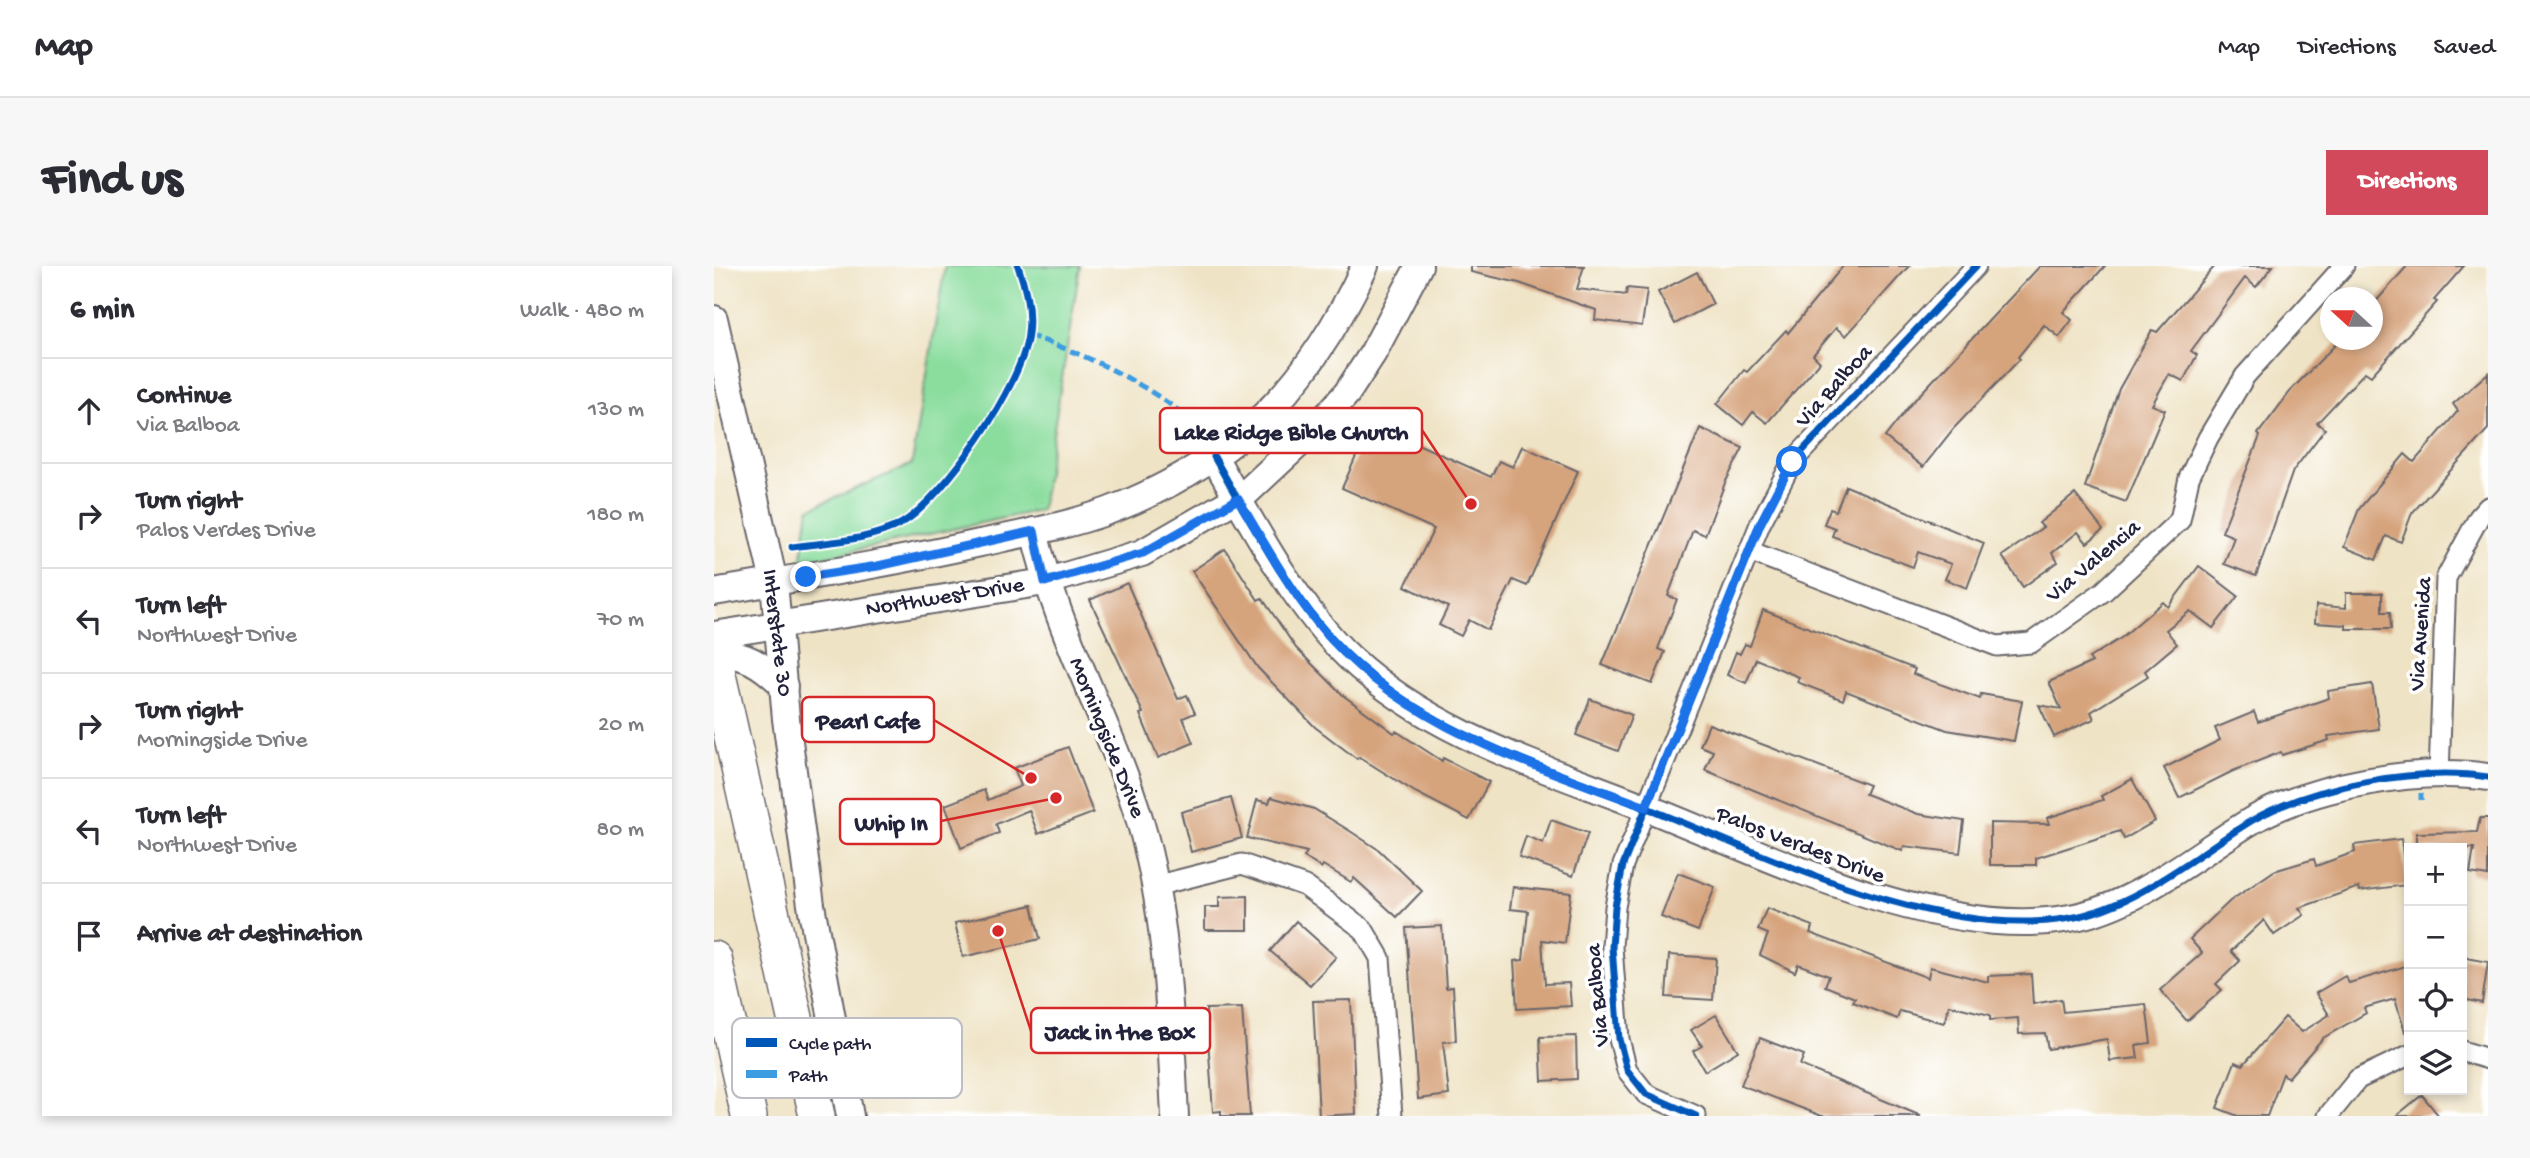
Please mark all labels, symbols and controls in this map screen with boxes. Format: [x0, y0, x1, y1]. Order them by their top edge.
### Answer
text: Map [35, 29, 92, 67]
text: Map [2218, 34, 2260, 63]
text: Directions [2298, 34, 2396, 63]
text: Saved [2434, 34, 2495, 63]
button: Directions [2326, 150, 2488, 215]
text: Find us [42, 153, 182, 211]
north arrow [2320, 287, 2383, 350]
text: 6 min [70, 294, 134, 329]
text: Walk · 480 m [520, 298, 644, 325]
street label: Via Balboa [1790, 339, 1880, 435]
text: Continue [137, 382, 231, 413]
icon: ahead [70, 392, 108, 430]
text: 130 m [588, 397, 644, 424]
callout: Lake Ridge Bible Church [1160, 408, 1422, 453]
text: Via Balboa [137, 413, 239, 440]
text: Lake Ridge Bible Church [1174, 420, 1408, 449]
route start [1776, 446, 1807, 477]
text: Turn right [137, 487, 241, 518]
icon: right [70, 497, 108, 535]
text: 180 m [587, 502, 644, 529]
street label: Via Valencia [2041, 514, 2148, 610]
text: Palos Verdes Drive [137, 518, 316, 545]
route end [790, 561, 821, 592]
street label: Interstate 30 [755, 568, 797, 698]
street label: Northwest Drive [864, 572, 1027, 624]
street label: Via Avenida [2404, 575, 2440, 693]
text: Turn left [137, 592, 225, 623]
icon: left [70, 602, 108, 640]
text: 70 m [597, 607, 644, 634]
text: Northwest Drive [137, 623, 297, 650]
street label: Morningside Drive [1062, 654, 1151, 823]
text: Turn right [137, 697, 241, 728]
callout: Pearl Cafe [802, 697, 934, 742]
icon: right [70, 707, 108, 745]
text: Pearl Cafe [814, 709, 922, 738]
text: 20 m [598, 712, 644, 739]
text: Morningside Drive [137, 728, 307, 755]
callout: Whip In [840, 799, 941, 844]
street label: Palos Verdes Drive [1711, 801, 1889, 891]
text: Turn left [137, 802, 225, 833]
text: Whip In [853, 811, 928, 840]
icon: left [70, 812, 108, 850]
text: 80 m [597, 817, 644, 844]
text: Northwest Drive [137, 833, 297, 860]
map controls [2404, 843, 2467, 1095]
button: + [2404, 843, 2467, 906]
button: − [2404, 906, 2467, 969]
icon: arrive [70, 917, 108, 955]
text: Arrive at destination [137, 920, 362, 951]
street label: Via Balboa [1581, 942, 1617, 1048]
button: locate [2404, 969, 2467, 1032]
callout: Jack in the Box [1031, 1008, 1210, 1053]
legend [732, 1018, 962, 1098]
text: Jack in the Box [1044, 1020, 1196, 1049]
button: layers [2404, 1032, 2467, 1095]
text: Cycle path [789, 1034, 871, 1057]
text: Path [788, 1066, 828, 1089]

